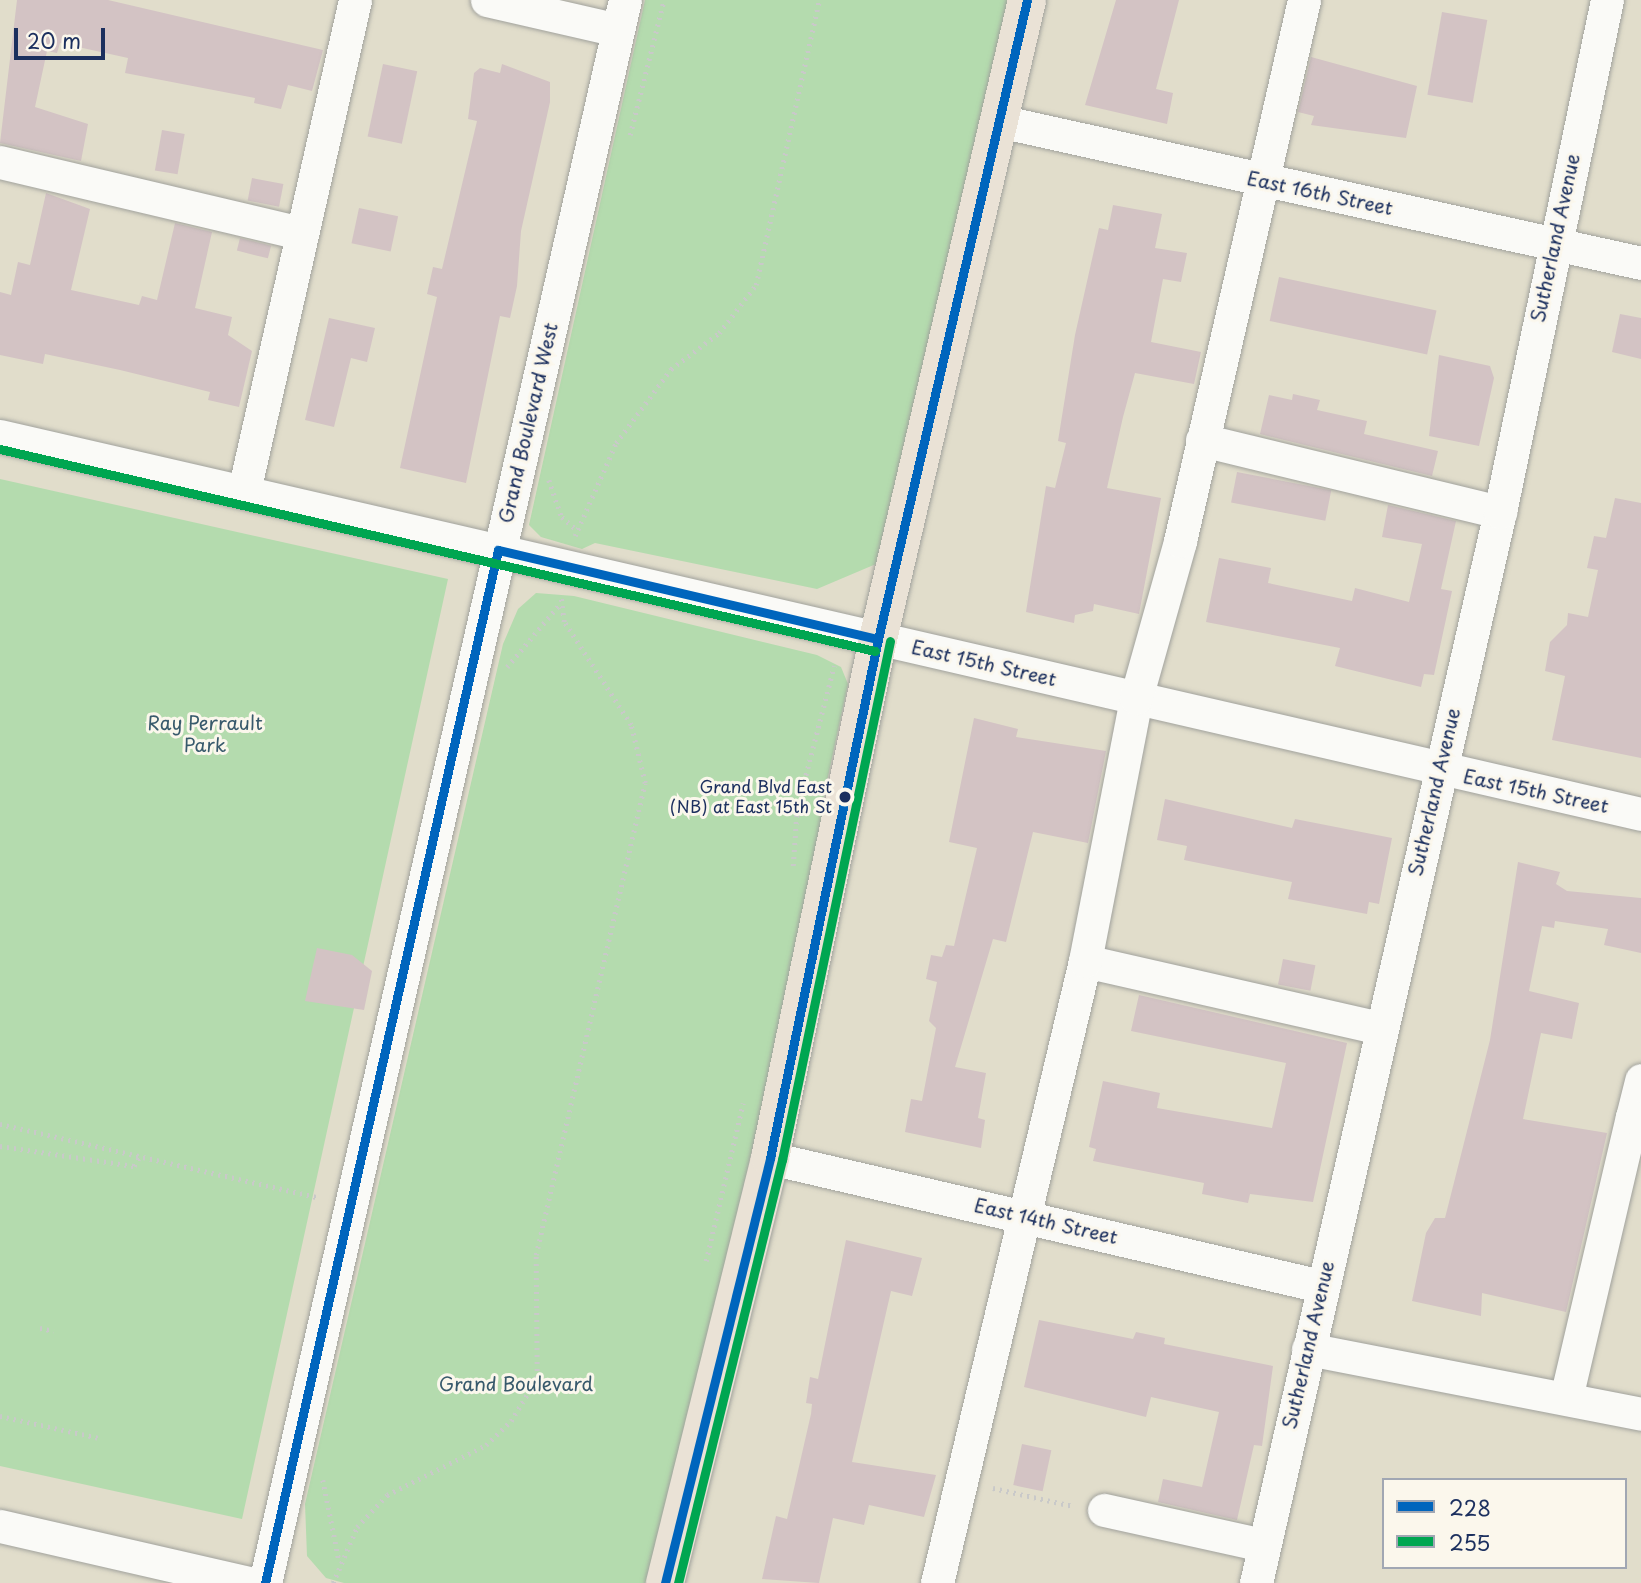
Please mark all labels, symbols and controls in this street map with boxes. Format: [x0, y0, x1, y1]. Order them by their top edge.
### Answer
scale bar [18, 14, 108, 58]
text: 20 m [27, 24, 81, 56]
street label: Sutherland Avenue [1526, 151, 1584, 325]
street label: East 16th Street [1245, 166, 1395, 220]
street label: Grand Boulevard West [494, 320, 562, 526]
street label: East 15th Street [909, 635, 1059, 691]
street label: Sutherland Avenue [1404, 705, 1464, 879]
park label: Ray Perrault Park [147, 712, 263, 756]
street label: East 15th Street [1461, 764, 1611, 818]
place label: Grand Blvd East (NB) at East 15th St [667, 777, 832, 817]
marker: Grand Blvd East (NB) at East 15th St [838, 790, 852, 804]
street label: East 14th Street [971, 1193, 1121, 1249]
street label: Sutherland Avenue [1278, 1258, 1338, 1432]
park label: Grand Boulevard [438, 1373, 594, 1395]
legend [1382, 1478, 1627, 1569]
text: 228 [1449, 1491, 1491, 1523]
text: 255 [1449, 1526, 1490, 1558]

